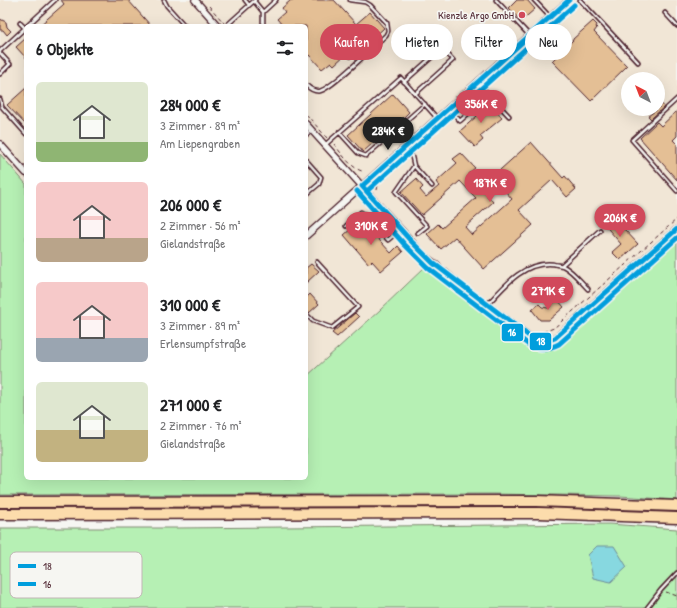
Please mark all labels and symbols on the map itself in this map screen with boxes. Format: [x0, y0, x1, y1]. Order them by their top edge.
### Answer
place label: Kienzle Argo GmbH [438, 8, 514, 22]
marker: Kienzle Argo GmbH [517, 10, 527, 20]
north arrow [621, 72, 665, 116]
pin: 356K € [448, 90, 514, 124]
pin: 284K € [355, 117, 421, 151]
pin: 187K € [457, 169, 523, 203]
pin: 206K € [587, 204, 653, 238]
pin: 310K € [338, 212, 404, 246]
pin: 271K € [515, 277, 581, 311]
line badge: 16 [501, 323, 524, 342]
text: 16 [508, 325, 517, 339]
line badge: 18 [529, 332, 552, 351]
text: 18 [537, 334, 546, 348]
legend [10, 552, 142, 598]
text: 18 [43, 559, 52, 573]
text: 16 [43, 577, 52, 591]

